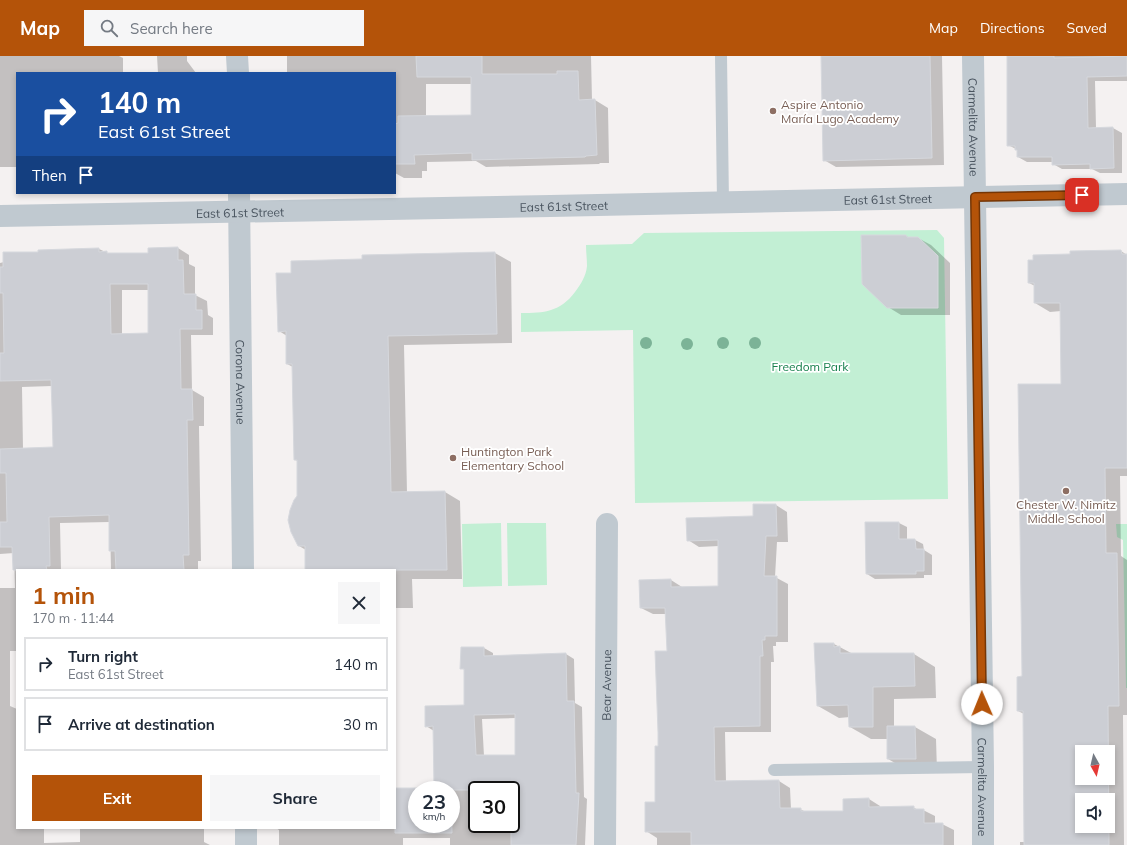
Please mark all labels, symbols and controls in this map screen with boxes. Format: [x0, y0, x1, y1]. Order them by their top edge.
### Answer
search box [84, 10, 364, 46]
text: Map [20, 16, 60, 40]
icon: search [98, 17, 120, 39]
text: Search here [130, 19, 213, 38]
text: Map [929, 19, 958, 37]
text: Directions [980, 19, 1045, 37]
text: Saved [1067, 19, 1107, 37]
street label: Carmelita Avenue [966, 78, 982, 176]
text: 140 m [98, 85, 181, 120]
icon: right [32, 88, 84, 140]
place label: Aspire Antonio María Lugo Academy [781, 97, 900, 126]
marker: Aspire Antonio María Lugo Academy [768, 106, 778, 116]
text: East 61st Street [98, 120, 230, 143]
icon: arrive [75, 164, 97, 186]
text: Then [32, 166, 67, 185]
pin [1065, 178, 1099, 212]
icon: arrive [1071, 184, 1093, 206]
street label: East 61st Street [843, 190, 932, 207]
street label: East 61st Street [520, 197, 608, 214]
street label: East 61st Street [196, 204, 284, 220]
street label: Corona Avenue [233, 339, 249, 425]
park label: Freedom Park [772, 359, 849, 374]
place label: Huntington Park Elementary School [461, 444, 564, 473]
marker: Huntington Park Elementary School [448, 453, 458, 463]
marker: Chester W. Nimitz Middle School [1061, 486, 1071, 496]
place label: Chester W. Nimitz Middle School [1016, 497, 1116, 526]
text: 1 min [32, 580, 95, 610]
button: close [338, 582, 380, 624]
text: 170 m · 11:44 [32, 610, 114, 626]
text: Turn right [68, 647, 138, 666]
street label: Bear Avenue [598, 649, 614, 721]
icon: right [34, 653, 56, 675]
text: 140 m [334, 655, 378, 674]
text: East 61st Street [68, 666, 164, 682]
position arrow [961, 683, 1003, 725]
icon: arrive [34, 713, 56, 735]
text: Arrive at destination [68, 715, 215, 734]
text: 30 m [343, 715, 378, 734]
street label: Carmelita Avenue [975, 737, 991, 836]
north arrow [1075, 745, 1115, 785]
map controls [1075, 745, 1115, 833]
button: Exit [32, 775, 202, 821]
button: Share [210, 775, 380, 821]
speed limit sign: 30 [468, 781, 520, 833]
text: 23 [422, 789, 446, 814]
button: sound [1075, 793, 1115, 833]
text: km/h [423, 810, 445, 823]

